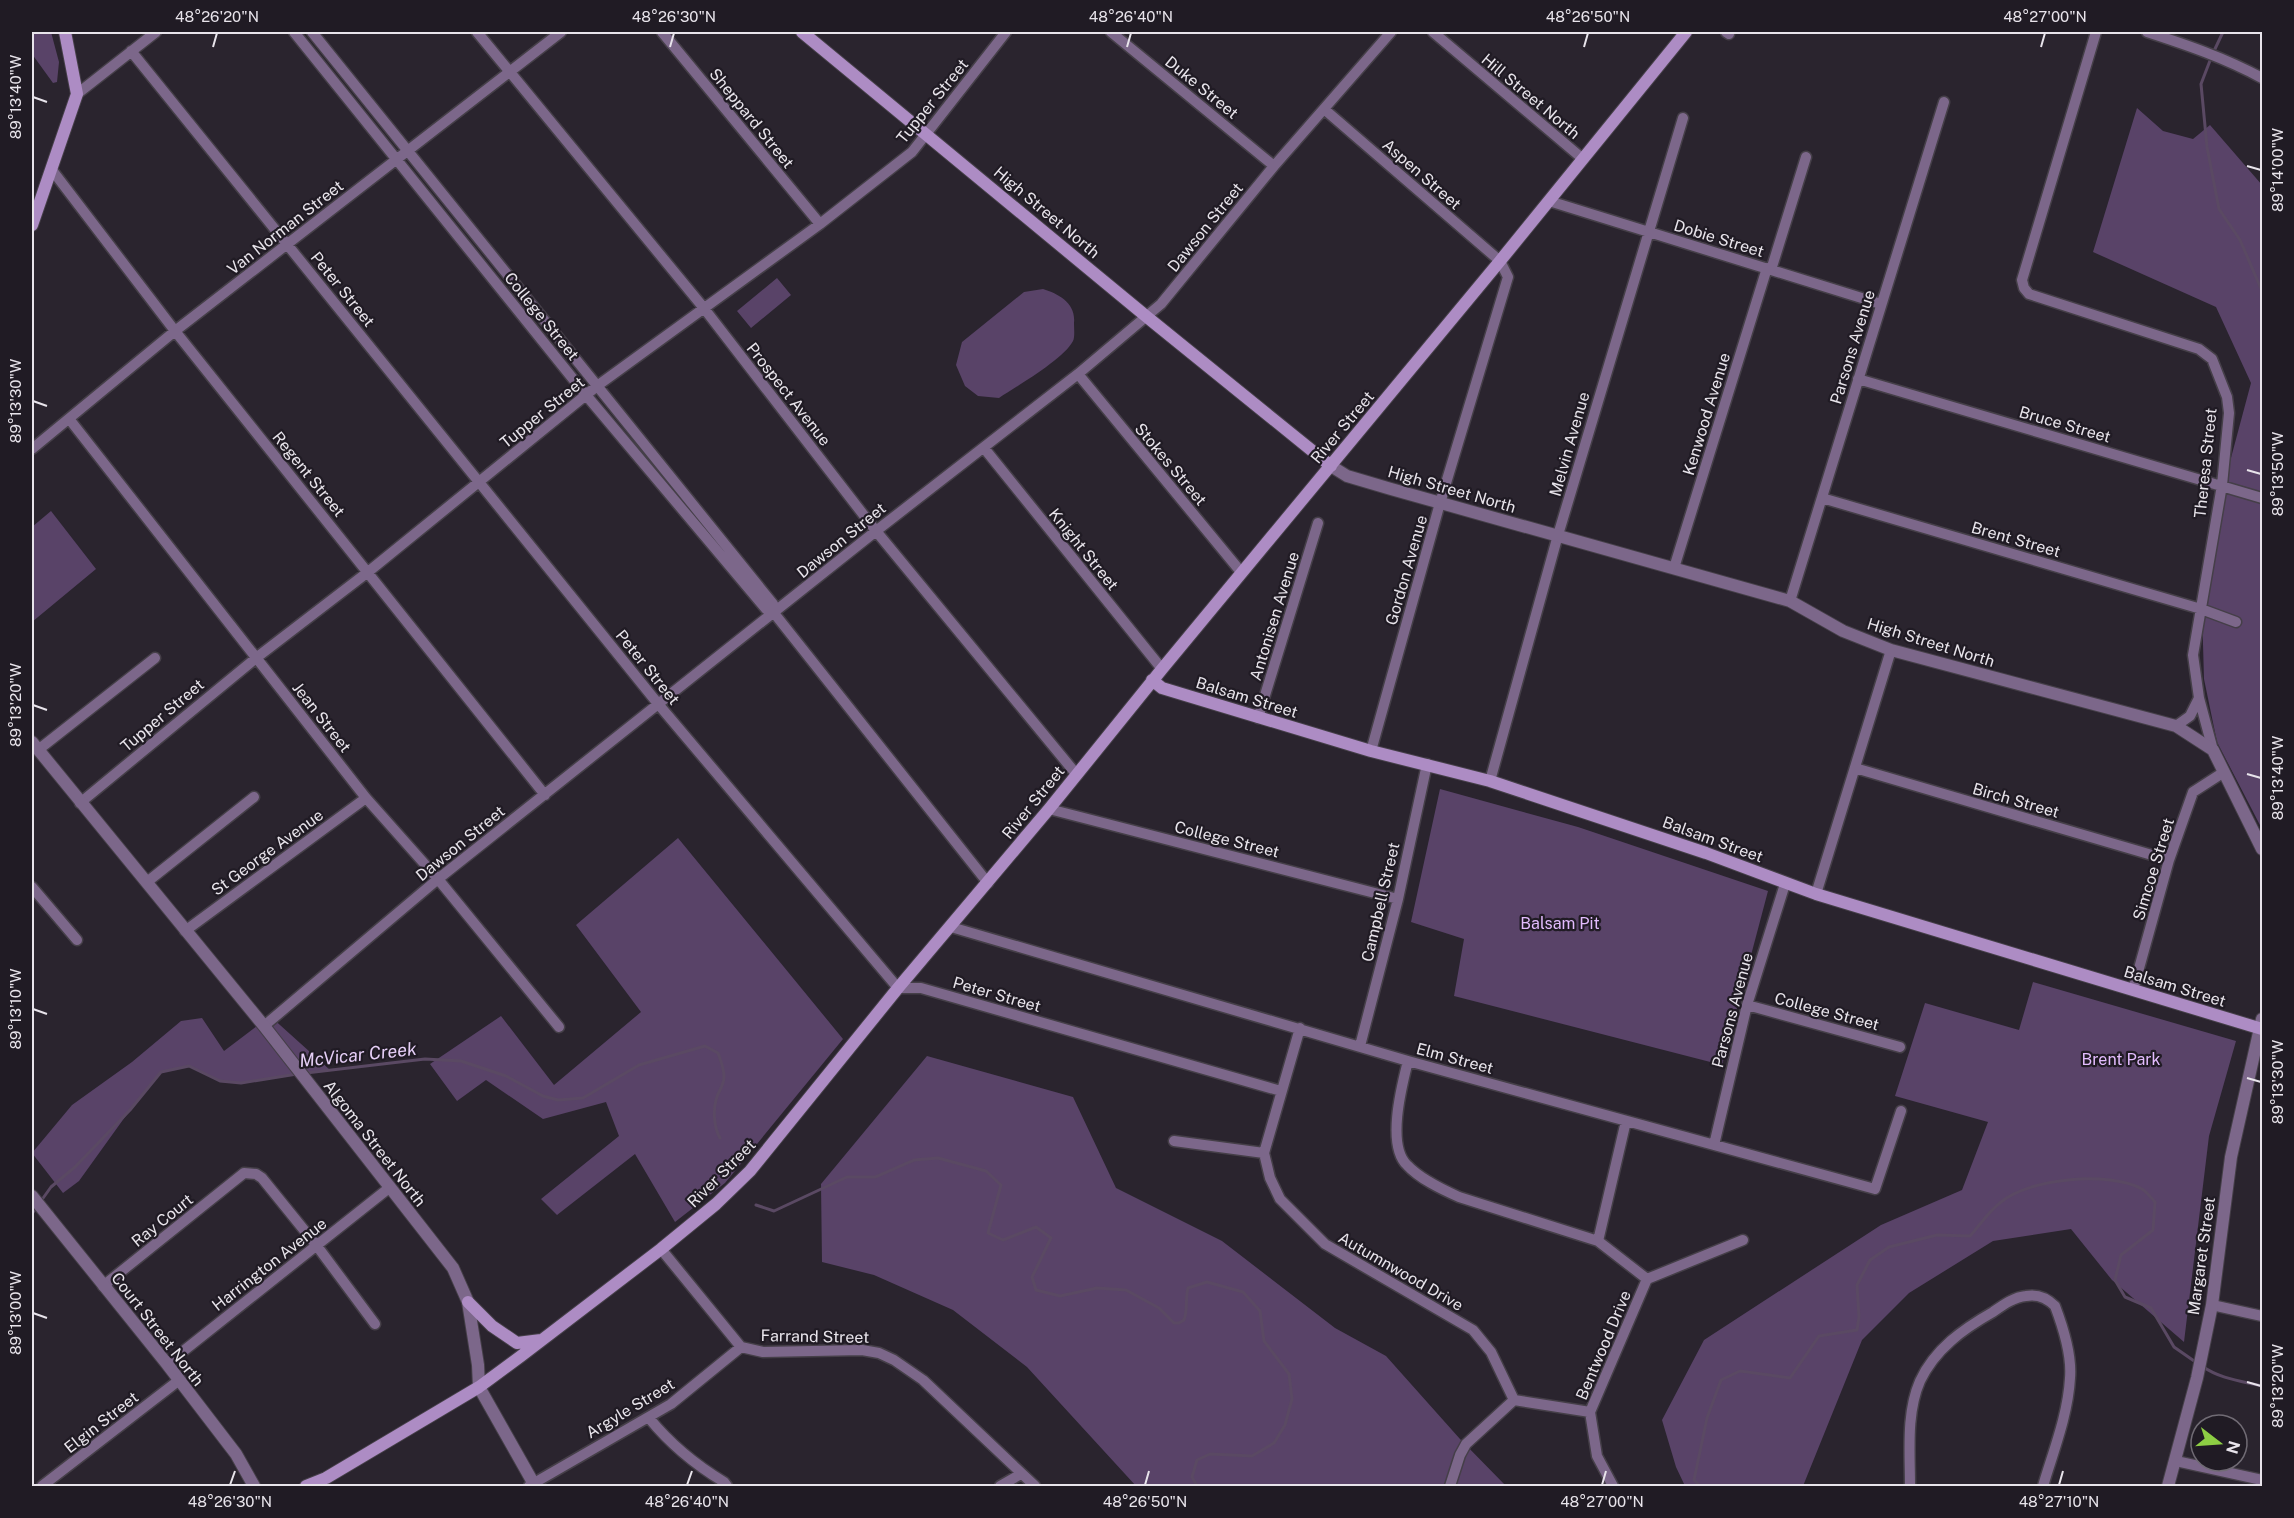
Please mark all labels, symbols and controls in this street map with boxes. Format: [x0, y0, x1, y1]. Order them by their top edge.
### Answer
text: 48°26'20"N [175, 8, 259, 25]
text: 48°26'30"N [632, 8, 716, 25]
text: 48°26'40"N [1089, 8, 1173, 25]
text: 48°26'50"N [1546, 8, 1630, 25]
text: 48°27'00"N [2003, 8, 2087, 25]
street label: Hill Street North [1478, 50, 1584, 143]
street label: Duke Street [1161, 52, 1242, 123]
text: 89°13'40"W [7, 55, 24, 139]
street label: Tupper Street [893, 55, 972, 147]
street label: Sheppard Street [705, 64, 798, 172]
text: 89°14'00"W [2269, 128, 2286, 212]
street label: Aspen Street [1379, 135, 1465, 214]
street label: High Street North [990, 163, 1103, 262]
street label: Van Norman Street [224, 176, 347, 279]
street label: Dawson Street [1164, 179, 1247, 276]
street label: Dobie Street [1671, 216, 1766, 261]
street label: Peter Street [307, 248, 379, 331]
street label: College Street [500, 269, 583, 364]
street label: Parsons Avenue [1826, 288, 1879, 406]
street label: Prospect Avenue [743, 339, 835, 450]
street label: Kenwood Avenue [1679, 351, 1734, 478]
text: 89°13'30"W [7, 359, 24, 443]
street label: Tupper Street [496, 373, 588, 452]
street label: River Street [1307, 387, 1378, 467]
street label: Melvin Avenue [1545, 390, 1593, 499]
street label: Bruce Street [2017, 402, 2113, 447]
street label: Theresa Street [2190, 407, 2221, 519]
street label: Stokes Street [1131, 419, 1211, 509]
street label: Regent Street [268, 428, 349, 521]
text: 89°13'50"W [2269, 432, 2286, 516]
street label: High Street North [1386, 462, 1518, 517]
street label: Dawson Street [793, 499, 890, 582]
street label: Knight Street [1045, 505, 1122, 594]
street label: Gordon Avenue [1382, 513, 1431, 627]
street label: Brent Street [1969, 518, 2063, 561]
street label: Antonisen Avenue [1246, 549, 1303, 683]
street label: High Street North [1865, 614, 1997, 671]
street label: Peter Street [612, 626, 684, 709]
text: 89°13'20"W [7, 663, 24, 747]
street label: Balsam Street [1194, 673, 1300, 722]
street label: Tupper Street [117, 675, 208, 756]
street label: Jean Street [288, 678, 355, 756]
text: 89°13'40"W [2269, 736, 2286, 820]
street label: River Street [998, 762, 1069, 843]
street label: Birch Street [1970, 779, 2061, 822]
street label: Dawson Street [412, 802, 509, 885]
street label: St George Avenue [208, 805, 327, 899]
street label: Balsam Street [1660, 812, 1766, 866]
street label: Simcoe Street [2129, 816, 2178, 923]
street label: College Street [1172, 817, 1281, 862]
street label: Campbell Street [1358, 841, 1403, 964]
park label: Balsam Pit [1520, 914, 1600, 933]
street label: Parsons Avenue [1708, 951, 1757, 1070]
street label: Balsam Street [2122, 962, 2228, 1011]
text: 89°13'10"W [7, 968, 24, 1050]
street label: Peter Street [951, 973, 1043, 1016]
street label: College Street [1773, 988, 1881, 1035]
water label: McVicar Creek [298, 1038, 418, 1071]
street label: Elm Street [1414, 1039, 1495, 1078]
text: 89°13'30"W [2269, 1040, 2286, 1124]
park label: Brent Park [2081, 1050, 2161, 1069]
street label: Algoma Street North [319, 1076, 430, 1210]
street label: River Street [683, 1135, 759, 1211]
street label: Ray Court [128, 1190, 197, 1251]
street label: Margaret Street [2184, 1196, 2219, 1316]
street label: Harrington Avenue [208, 1214, 330, 1315]
street label: Autumnwood Drive [1335, 1228, 1467, 1315]
street label: Court Street North [107, 1269, 208, 1390]
text: 89°13'00"W [7, 1271, 24, 1355]
street label: Bentwood Drive [1572, 1288, 1635, 1403]
street label: Farrand Street [760, 1326, 869, 1347]
text: 89°13'20"W [2269, 1344, 2286, 1428]
street label: Argyle Street [583, 1375, 678, 1442]
street label: Elgin Street [61, 1388, 142, 1457]
north arrow [2189, 1413, 2249, 1473]
text: N [2222, 1438, 2244, 1456]
text: 48°26'30"N [188, 1493, 272, 1510]
text: 48°26'40"N [645, 1493, 729, 1510]
text: 48°26'50"N [1103, 1493, 1187, 1510]
text: 48°27'00"N [1560, 1493, 1644, 1510]
text: 48°27'10"N [2019, 1493, 2099, 1510]

